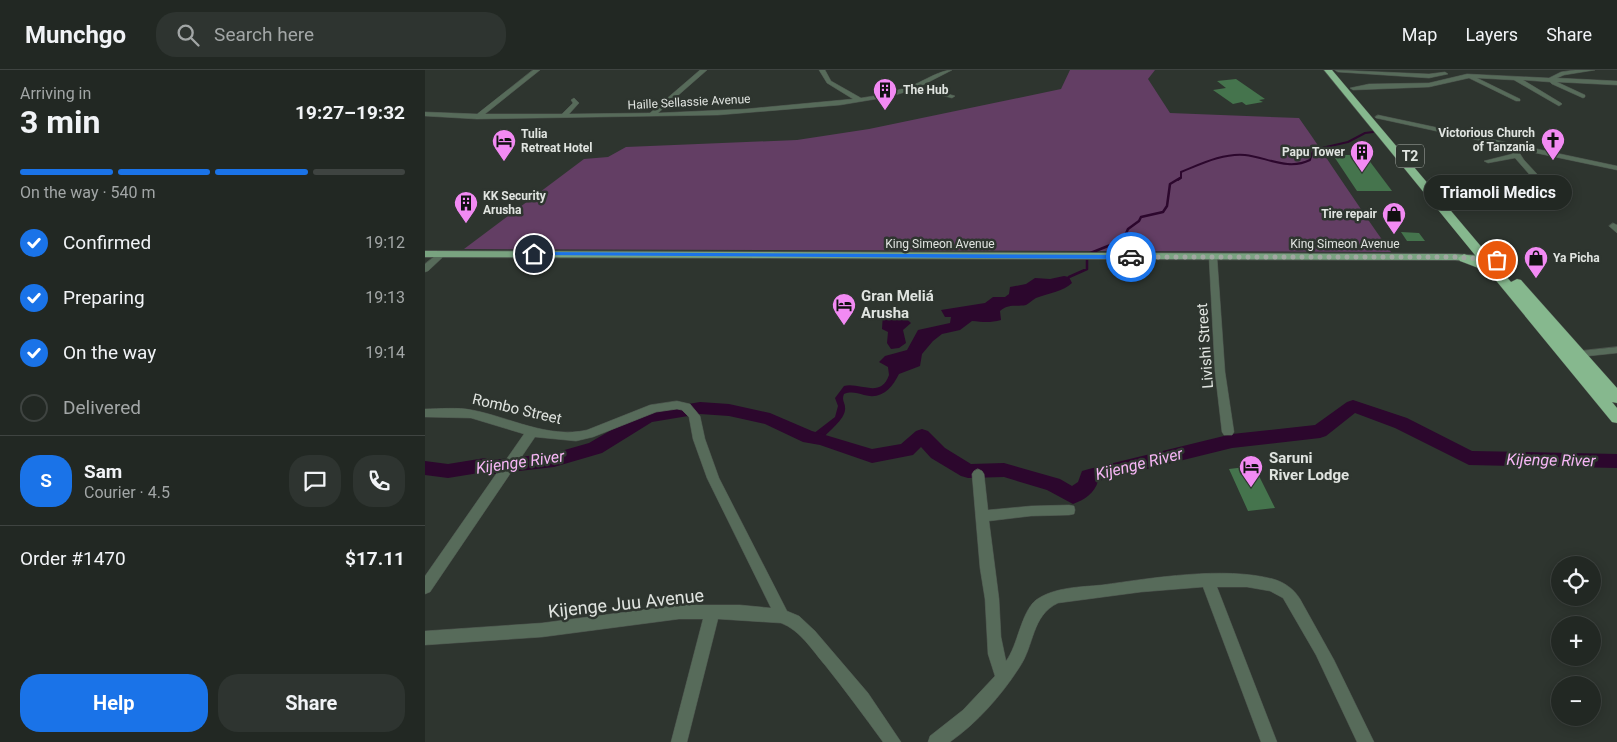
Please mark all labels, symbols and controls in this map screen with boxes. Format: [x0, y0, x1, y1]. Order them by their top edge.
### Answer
search box [156, 12, 506, 57]
text: Munchgo [25, 21, 126, 49]
icon: search [174, 21, 202, 49]
text: Search here [214, 23, 314, 46]
text: Map [1402, 24, 1437, 45]
text: Layers [1465, 24, 1518, 45]
text: Share [1546, 24, 1592, 45]
building icon: The Hub [872, 77, 898, 111]
place label: The Hub [903, 83, 949, 97]
text: Arriving in [20, 84, 91, 103]
street label: Haille Sellassie Avenue [627, 92, 751, 112]
text: 19:27–19:32 [295, 101, 405, 124]
text: 3 min [20, 103, 100, 141]
place label: Victorious Church of Tanzania [1438, 126, 1536, 154]
place label: Tulia Retreat Hotel [521, 127, 592, 155]
church icon: Victorious Church of Tanzania [1540, 127, 1566, 161]
hotel icon: Tulia Retreat Hotel [491, 128, 517, 162]
building icon: Papu Tower [1349, 139, 1375, 173]
road number: T2 [1396, 144, 1424, 168]
place label: Papu Tower [1282, 145, 1346, 159]
callout: Triamoli Medics [1423, 175, 1571, 210]
text: On the way · 540 m [20, 183, 156, 202]
text: Triamoli Medics [1440, 183, 1556, 202]
place label: KK Security Arusha [483, 189, 547, 217]
building icon: KK Security Arusha [453, 190, 479, 224]
shop icon: Tire repair [1381, 201, 1407, 235]
place label: Tire repair [1321, 207, 1378, 221]
icon: check [20, 229, 48, 257]
text: Confirmed [63, 231, 151, 254]
courier [1106, 232, 1156, 282]
text: 19:12 [365, 233, 405, 252]
pin [513, 233, 555, 275]
street label: King Simeon Avenue [885, 237, 995, 251]
street label: King Simeon Avenue [1290, 237, 1400, 251]
pin [1476, 239, 1518, 281]
icon: home [520, 240, 548, 268]
icon: car [1117, 243, 1145, 271]
shop icon: Ya Picha [1523, 245, 1549, 279]
icon: bag [1483, 246, 1511, 274]
place label: Ya Picha [1553, 251, 1600, 265]
icon: check [20, 284, 48, 312]
text: Preparing [63, 286, 145, 309]
place label: Gran Meliá Arusha [861, 287, 934, 322]
text: 19:13 [365, 288, 405, 307]
hotel icon: Gran Meliá Arusha [831, 292, 857, 326]
street label: Livishi Street [1193, 303, 1217, 389]
icon: check [20, 339, 48, 367]
text: On the way [63, 341, 156, 364]
text: 19:14 [365, 343, 405, 362]
street label: Rombo Street [471, 390, 564, 428]
text: Delivered [63, 396, 141, 419]
water label: Kijenge River [1093, 444, 1185, 484]
water label: Kijenge River [475, 446, 566, 478]
place label: Saruni River Lodge [1269, 449, 1349, 484]
water label: Kijenge River [1506, 450, 1596, 470]
hotel icon: Saruni River Lodge [1238, 454, 1264, 488]
button: chat [289, 455, 341, 507]
button: phone [353, 455, 405, 507]
text: Sam [84, 460, 122, 483]
text: S [40, 469, 52, 492]
text: Courier · 4.5 [84, 483, 170, 502]
text: Order #1470 [20, 547, 126, 570]
text: $17.11 [345, 547, 405, 570]
map controls [1551, 556, 1601, 726]
button: locate [1551, 556, 1601, 606]
street label: Kijenge Juu Avenue [547, 584, 705, 622]
button: + [1551, 616, 1601, 666]
button: Help [20, 674, 208, 732]
button: Share [218, 674, 405, 732]
button: − [1551, 676, 1601, 726]

